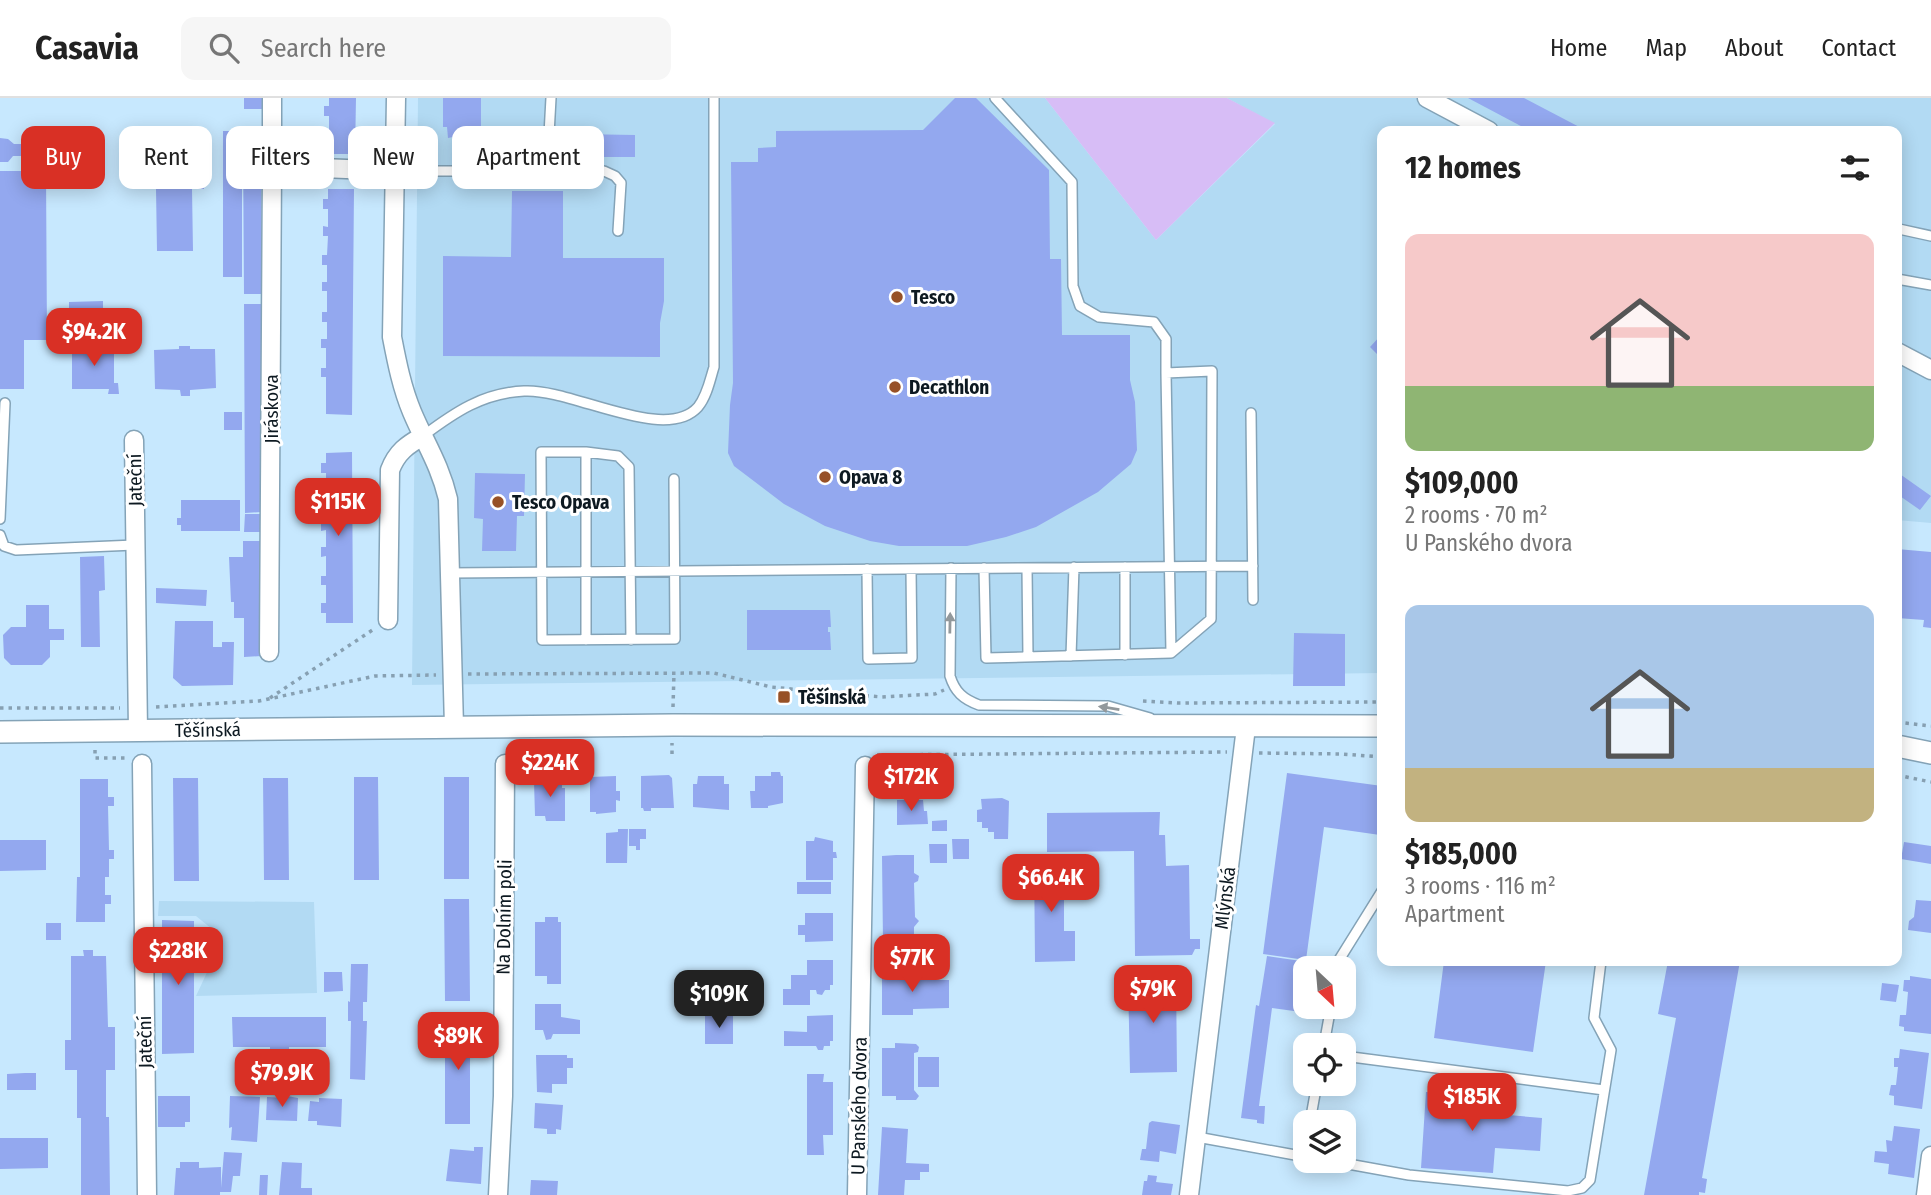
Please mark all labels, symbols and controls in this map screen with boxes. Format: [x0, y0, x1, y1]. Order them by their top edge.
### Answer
search box [181, 17, 671, 80]
text: Casavia [35, 28, 139, 68]
icon: search [205, 29, 243, 67]
text: Search here [261, 33, 386, 64]
text: Home [1550, 34, 1607, 62]
text: Map [1645, 34, 1687, 62]
text: About [1725, 34, 1783, 62]
text: Contact [1821, 34, 1896, 62]
chip: Buy [21, 126, 105, 189]
chip: Rent [119, 126, 212, 189]
chip: Filters [226, 126, 334, 189]
chip: New [348, 126, 438, 189]
chip: Apartment [452, 126, 604, 189]
icon: filters [1836, 149, 1874, 187]
text: 12 homes [1405, 150, 1521, 186]
icon: home [1577, 280, 1703, 406]
place label: Tesco [911, 286, 955, 309]
marker: Tesco [889, 289, 905, 305]
pin: $94.2K [37, 308, 151, 368]
text: $94.2K [62, 317, 126, 345]
street label: Jiráskova [260, 374, 283, 444]
place label: Decathlon [909, 376, 989, 399]
marker: Decathlon [887, 379, 903, 395]
street label: Jateční [123, 453, 147, 507]
text: $109,000 [1405, 465, 1519, 501]
place label: Opava 8 [839, 466, 902, 489]
marker: Opava 8 [817, 469, 833, 485]
pin: $115K [289, 478, 387, 538]
text: $115K [311, 487, 365, 515]
place label: Tesco Opava [512, 491, 610, 514]
marker: Tesco Opava [490, 494, 506, 510]
text: 2 rooms · 70 m² [1405, 501, 1548, 529]
text: U Panského dvora [1405, 529, 1573, 557]
one-way arrow [944, 612, 956, 634]
icon: home [1577, 651, 1703, 777]
place label: Těšínská [798, 686, 866, 709]
marker: Těšínská [776, 689, 792, 705]
one-way arrow [1098, 702, 1120, 713]
street label: Těšínská [175, 718, 241, 742]
pin: $224K [501, 740, 599, 799]
text: $224K [521, 748, 579, 776]
pin: $172K [862, 754, 960, 813]
text: $172K [884, 762, 938, 790]
text: $185,000 [1405, 836, 1518, 872]
pin: $66.4K [994, 854, 1108, 914]
street label: Na Dolním poli [491, 859, 517, 975]
text: $66.4K [1018, 863, 1084, 891]
street label: Mlýnská [1210, 865, 1240, 931]
text: 3 rooms · 116 m² [1405, 872, 1556, 900]
text: Apartment [1405, 900, 1505, 928]
pin: $228K [129, 928, 227, 987]
pin: $77K [871, 934, 953, 994]
text: $228K [149, 936, 207, 964]
text: $77K [890, 943, 934, 971]
north arrow [1293, 956, 1356, 1018]
map controls [1293, 956, 1356, 1173]
pin: $79K [1112, 965, 1194, 1025]
pin: $109K [670, 970, 768, 1030]
text: $79K [1130, 974, 1176, 1002]
text: $109K [690, 979, 748, 1007]
pin: $89K [417, 1012, 499, 1072]
street label: Jateční [133, 1015, 157, 1069]
text: $89K [434, 1021, 482, 1049]
button: locate [1293, 1033, 1356, 1096]
street label: U Panského dvora [846, 1037, 872, 1175]
pin: $79.9K [225, 1049, 339, 1109]
text: $79.9K [251, 1058, 313, 1086]
pin: $185K [1423, 1074, 1521, 1133]
text: $185K [1443, 1082, 1501, 1110]
button: layers [1293, 1110, 1356, 1173]

